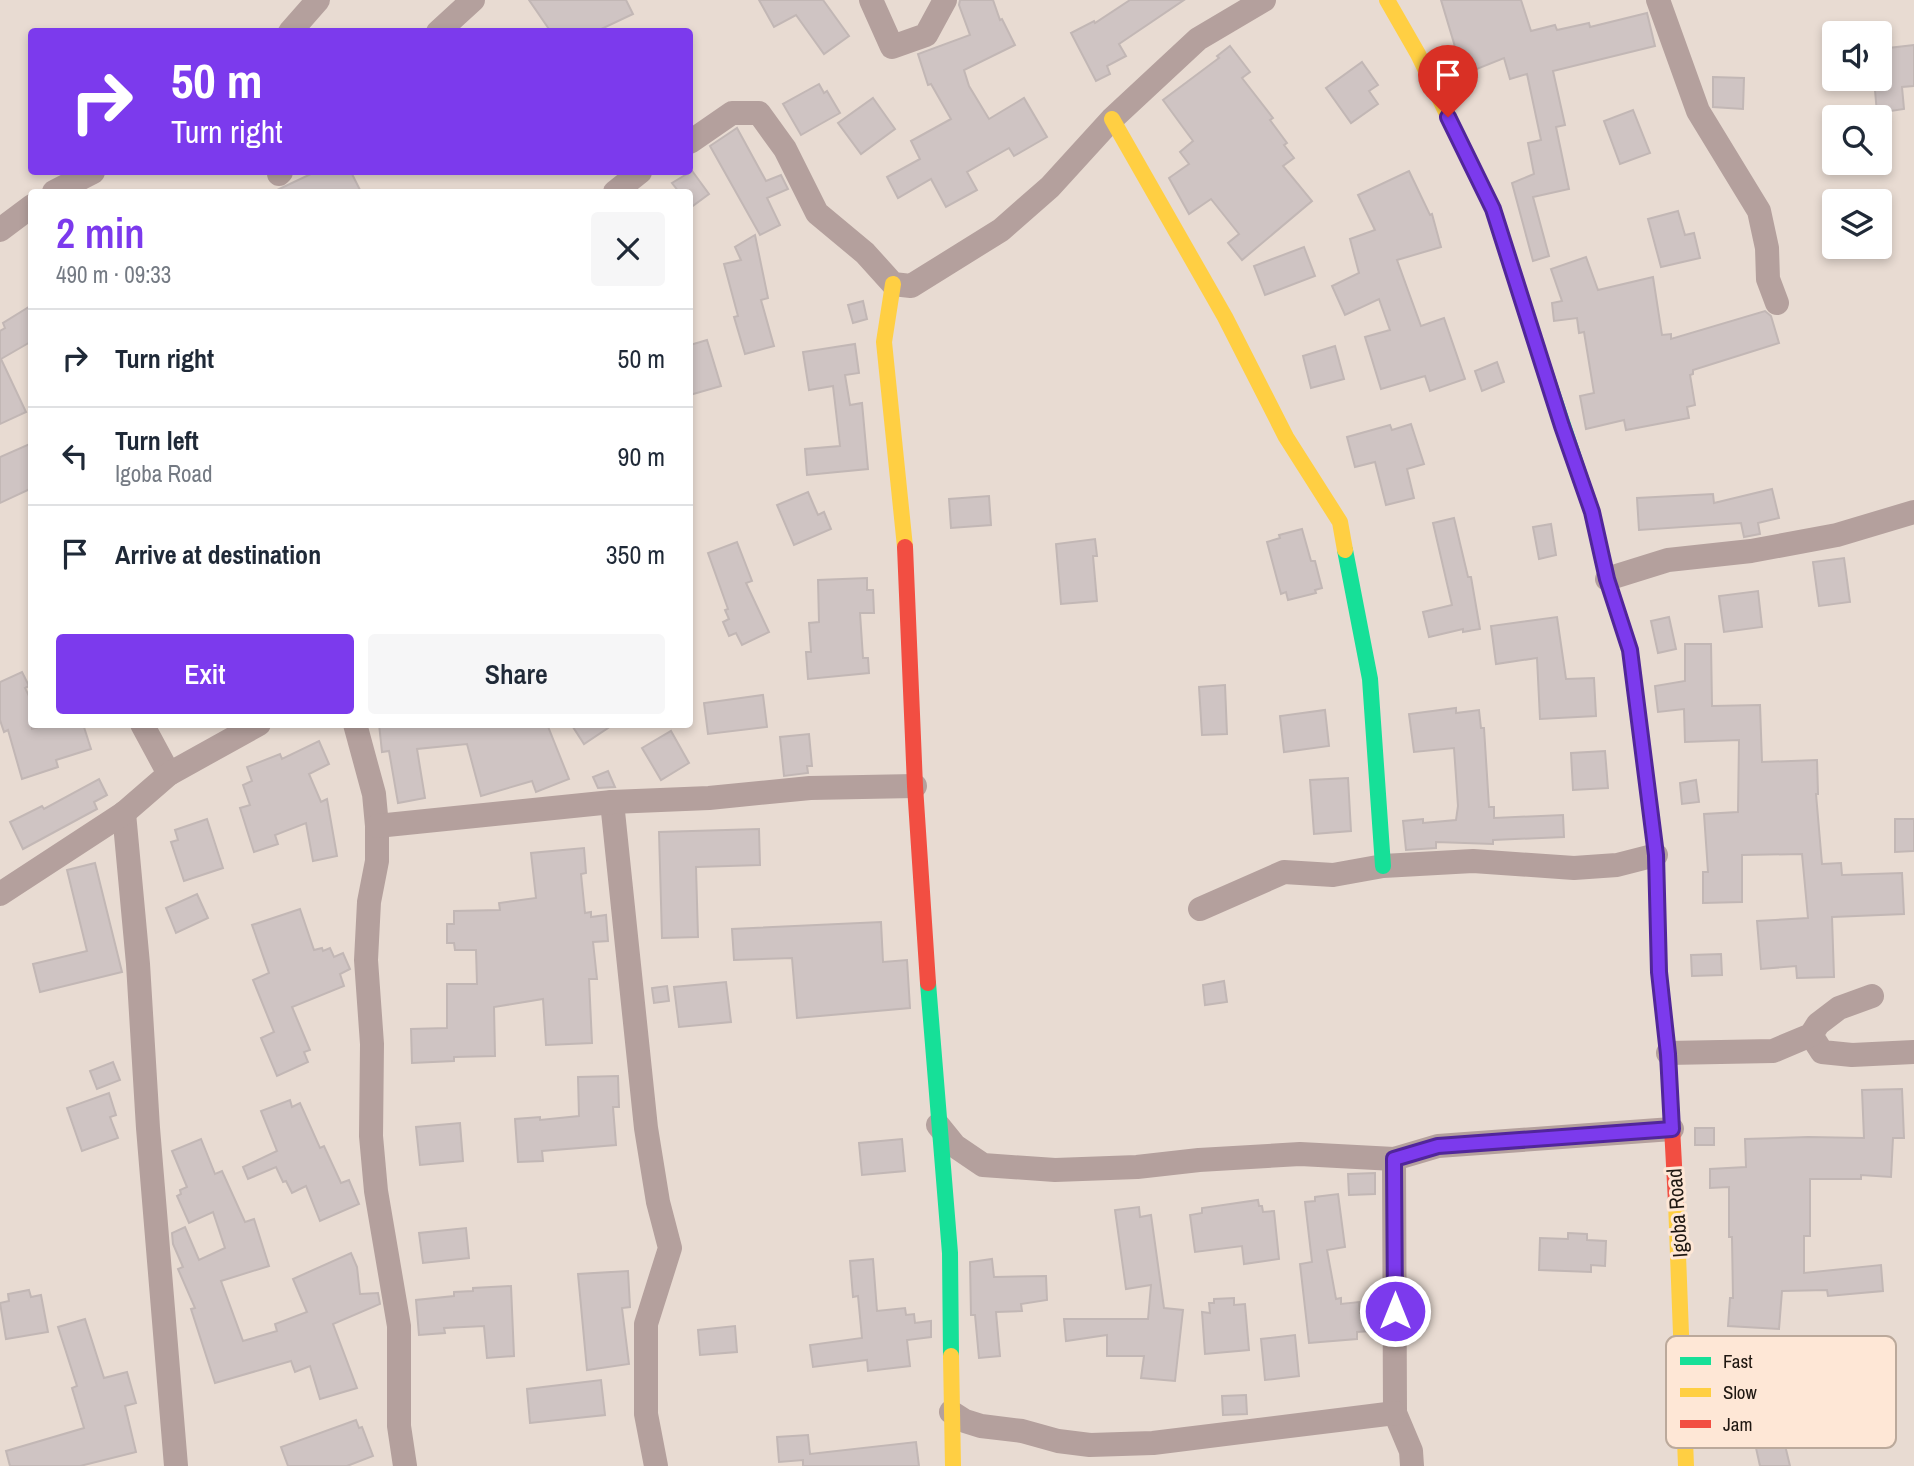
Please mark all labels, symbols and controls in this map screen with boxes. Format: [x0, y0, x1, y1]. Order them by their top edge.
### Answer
map controls [1822, 21, 1892, 259]
button: sound [1822, 21, 1892, 91]
pin [1418, 45, 1478, 117]
text: 50 m [171, 47, 263, 113]
icon: right [56, 56, 147, 147]
icon: arrive [1429, 56, 1467, 94]
button: search [1822, 105, 1892, 175]
text: Turn right [171, 110, 283, 153]
button: layers [1822, 189, 1892, 259]
text: 2 min [56, 205, 145, 261]
button: close [591, 212, 665, 286]
text: 490 m · 09:33 [56, 259, 171, 290]
icon: right [56, 339, 94, 377]
text: Turn right [115, 341, 214, 376]
text: 50 m [618, 341, 665, 376]
text: Turn left [115, 423, 199, 458]
icon: left [56, 437, 94, 475]
text: 90 m [618, 439, 665, 474]
text: Igoba Road [115, 458, 213, 489]
icon: arrive [56, 535, 94, 573]
text: Arrive at destination [115, 537, 321, 572]
text: 350 m [606, 537, 665, 572]
button: Exit [56, 634, 354, 714]
button: Share [368, 634, 665, 714]
street label: Igoba Road [1659, 1168, 1695, 1258]
position arrow [1358, 1274, 1432, 1348]
legend [1666, 1336, 1896, 1448]
text: Fast [1723, 1348, 1753, 1374]
text: Slow [1723, 1379, 1758, 1405]
text: Jam [1723, 1411, 1752, 1437]

